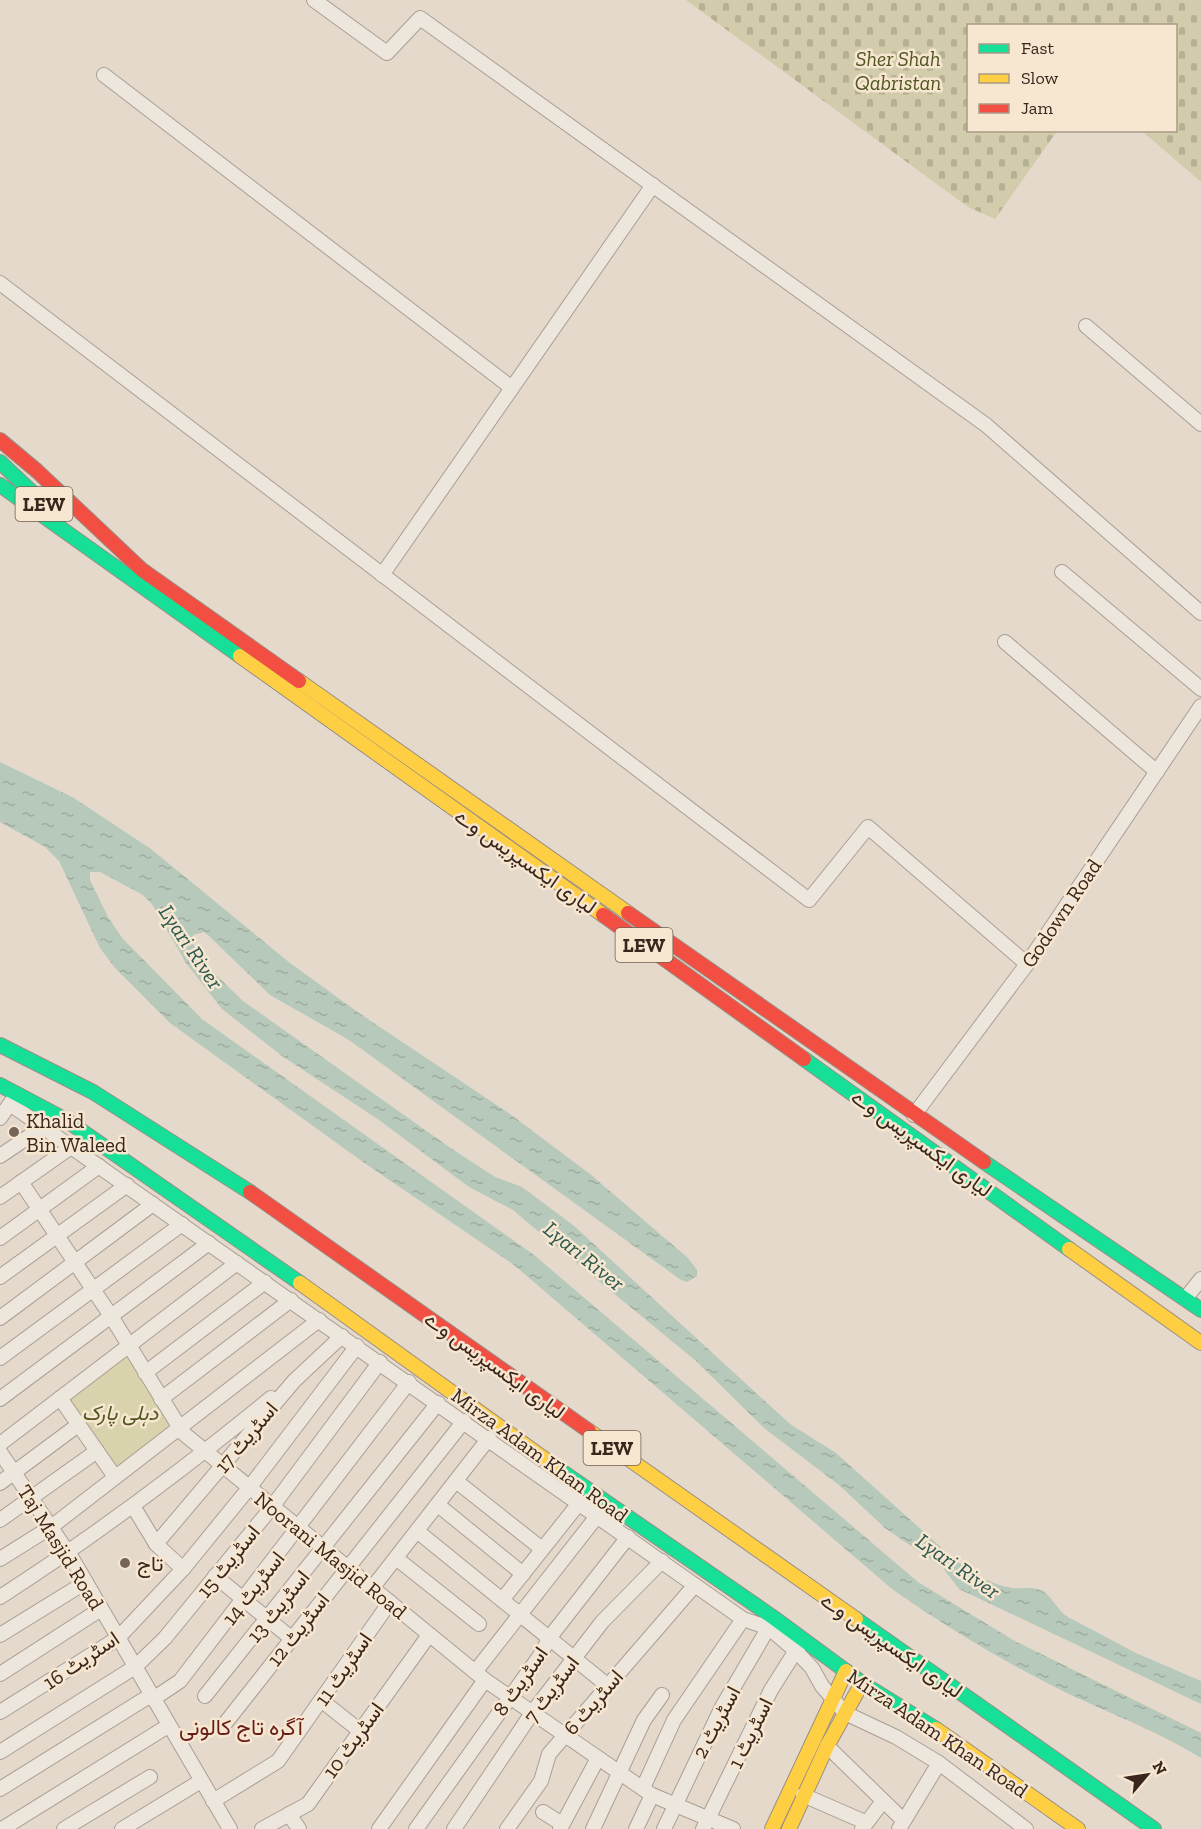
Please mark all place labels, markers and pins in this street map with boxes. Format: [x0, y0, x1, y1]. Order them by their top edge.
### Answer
place label: Khalid Bin Waleed [26, 1108, 127, 1157]
marker: Khalid Bin Waleed [7, 1125, 21, 1139]
place label: تاج [137, 1551, 164, 1578]
marker: تاج [118, 1556, 132, 1570]

